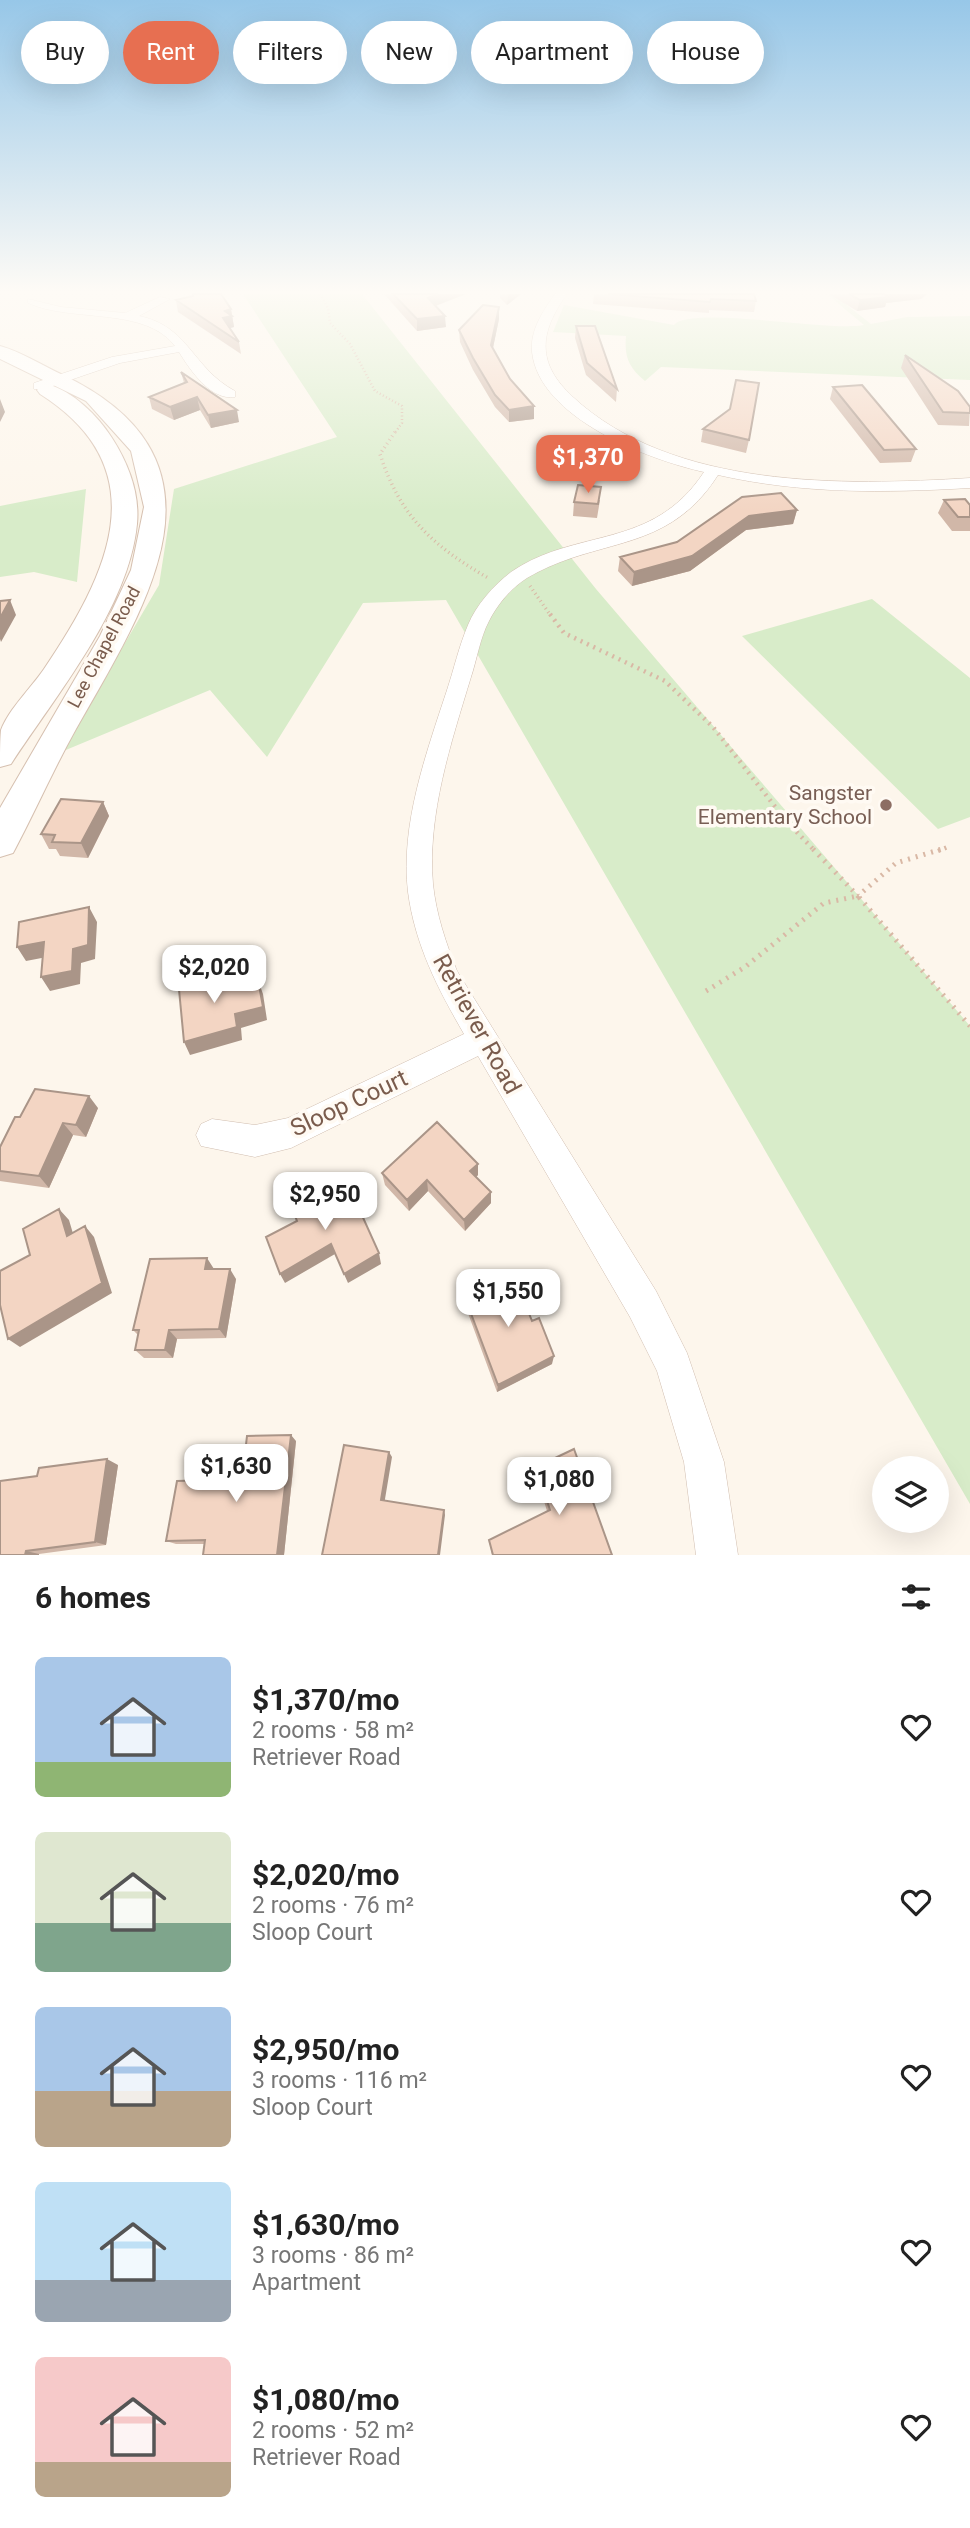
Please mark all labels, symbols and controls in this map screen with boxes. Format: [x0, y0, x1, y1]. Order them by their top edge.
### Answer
chip: Buy [21, 21, 109, 84]
chip: Rent [123, 21, 219, 84]
chip: Filters [233, 21, 347, 84]
chip: New [361, 21, 457, 84]
chip: Apartment [471, 21, 633, 84]
chip: House [647, 21, 764, 84]
pin: $1,370 [531, 435, 645, 495]
text: $1,370 [552, 444, 624, 471]
street label: Lee Chapel Road [63, 582, 144, 711]
place label: Sangster Elementary School [698, 781, 872, 829]
marker: Sangster Elementary School [878, 797, 894, 813]
pin: $2,020 [157, 946, 271, 1005]
street label: Retriever Road [427, 949, 527, 1099]
text: $2,020 [178, 954, 250, 981]
street label: Sloop Court [286, 1064, 412, 1142]
pin: $2,950 [268, 1172, 382, 1232]
text: $2,950 [289, 1181, 361, 1208]
pin: $1,550 [451, 1270, 565, 1329]
text: $1,550 [472, 1278, 544, 1305]
pin: $1,630 [179, 1444, 293, 1504]
text: $1,630 [200, 1453, 272, 1480]
map controls [872, 1456, 949, 1533]
button: layers [872, 1456, 949, 1533]
pin: $1,080 [502, 1458, 616, 1517]
text: $1,080 [523, 1466, 595, 1493]
icon: filters [897, 1578, 935, 1616]
text: 6 homes [35, 1580, 151, 1615]
text: $1,370/mo [252, 1682, 400, 1717]
icon: home [91, 1685, 175, 1769]
icon: heart [897, 1708, 935, 1746]
text: 2 rooms · 58 m² [252, 1717, 414, 1744]
text: Retriever Road [252, 1744, 401, 1771]
text: $2,020/mo [252, 1857, 400, 1892]
icon: home [91, 1860, 175, 1944]
icon: heart [897, 1883, 935, 1921]
text: 2 rooms · 76 m² [252, 1892, 414, 1919]
text: Sloop Court [252, 1919, 373, 1946]
text: $2,950/mo [252, 2032, 400, 2067]
icon: home [91, 2035, 175, 2119]
icon: heart [897, 2058, 935, 2096]
text: 3 rooms · 116 m² [252, 2067, 427, 2094]
text: Sloop Court [252, 2094, 373, 2121]
text: $1,630/mo [252, 2207, 400, 2242]
icon: home [91, 2210, 175, 2294]
icon: heart [897, 2233, 935, 2271]
text: 3 rooms · 86 m² [252, 2242, 414, 2269]
text: Apartment [252, 2269, 361, 2296]
text: $1,080/mo [252, 2382, 400, 2417]
icon: home [91, 2385, 175, 2469]
icon: heart [897, 2408, 935, 2446]
text: 2 rooms · 52 m² [252, 2417, 414, 2444]
text: Retriever Road [252, 2444, 401, 2471]

